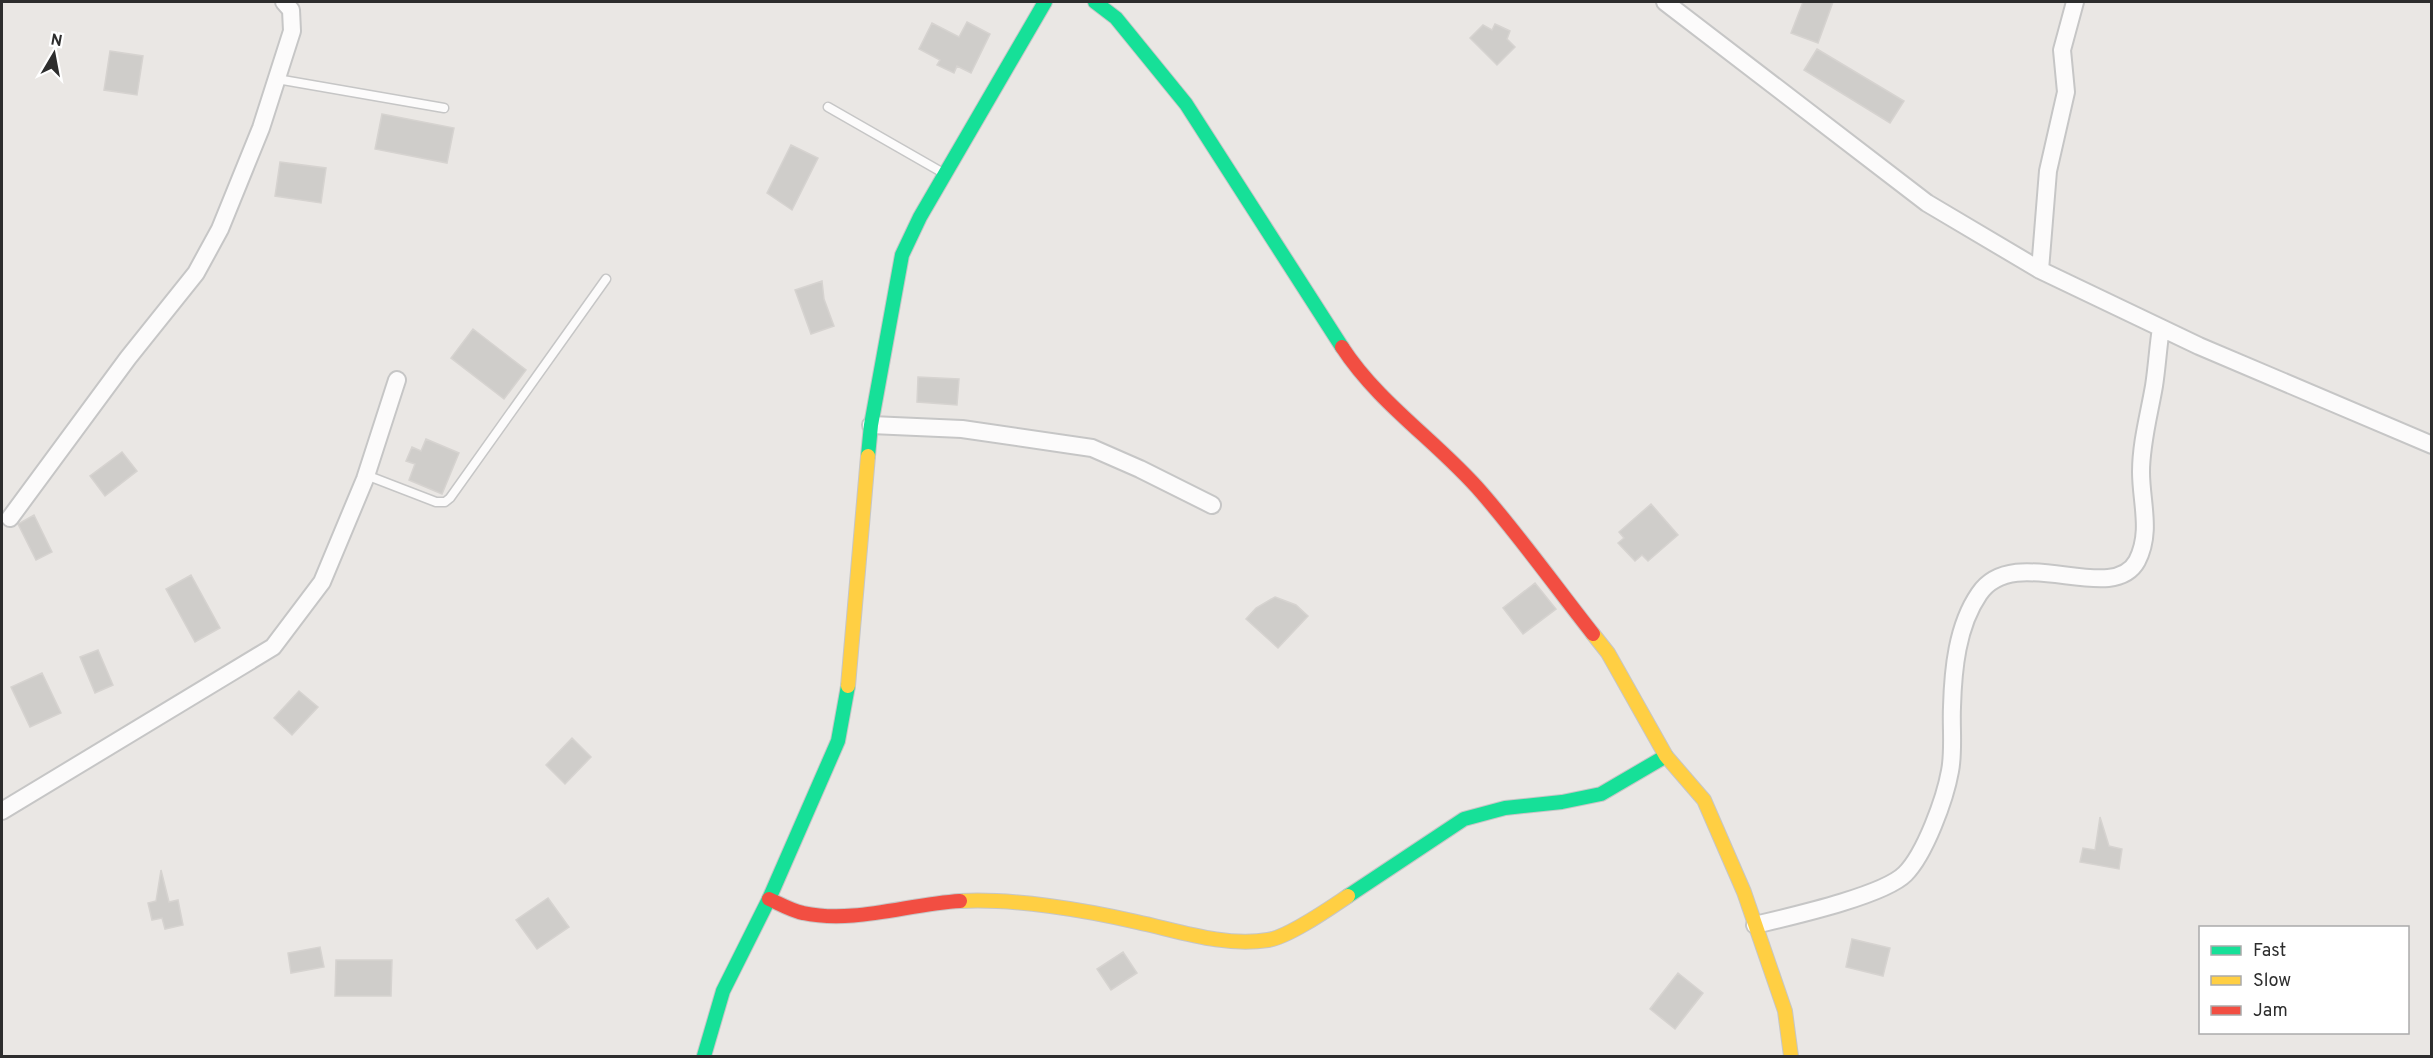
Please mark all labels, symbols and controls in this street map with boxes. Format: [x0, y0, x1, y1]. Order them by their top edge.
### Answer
north arrow [24, 24, 84, 84]
text: N [49, 30, 64, 52]
legend [2199, 926, 2409, 1034]
text: Fast [2253, 940, 2286, 963]
text: Slow [2253, 970, 2291, 993]
text: Jam [2253, 1000, 2288, 1023]

